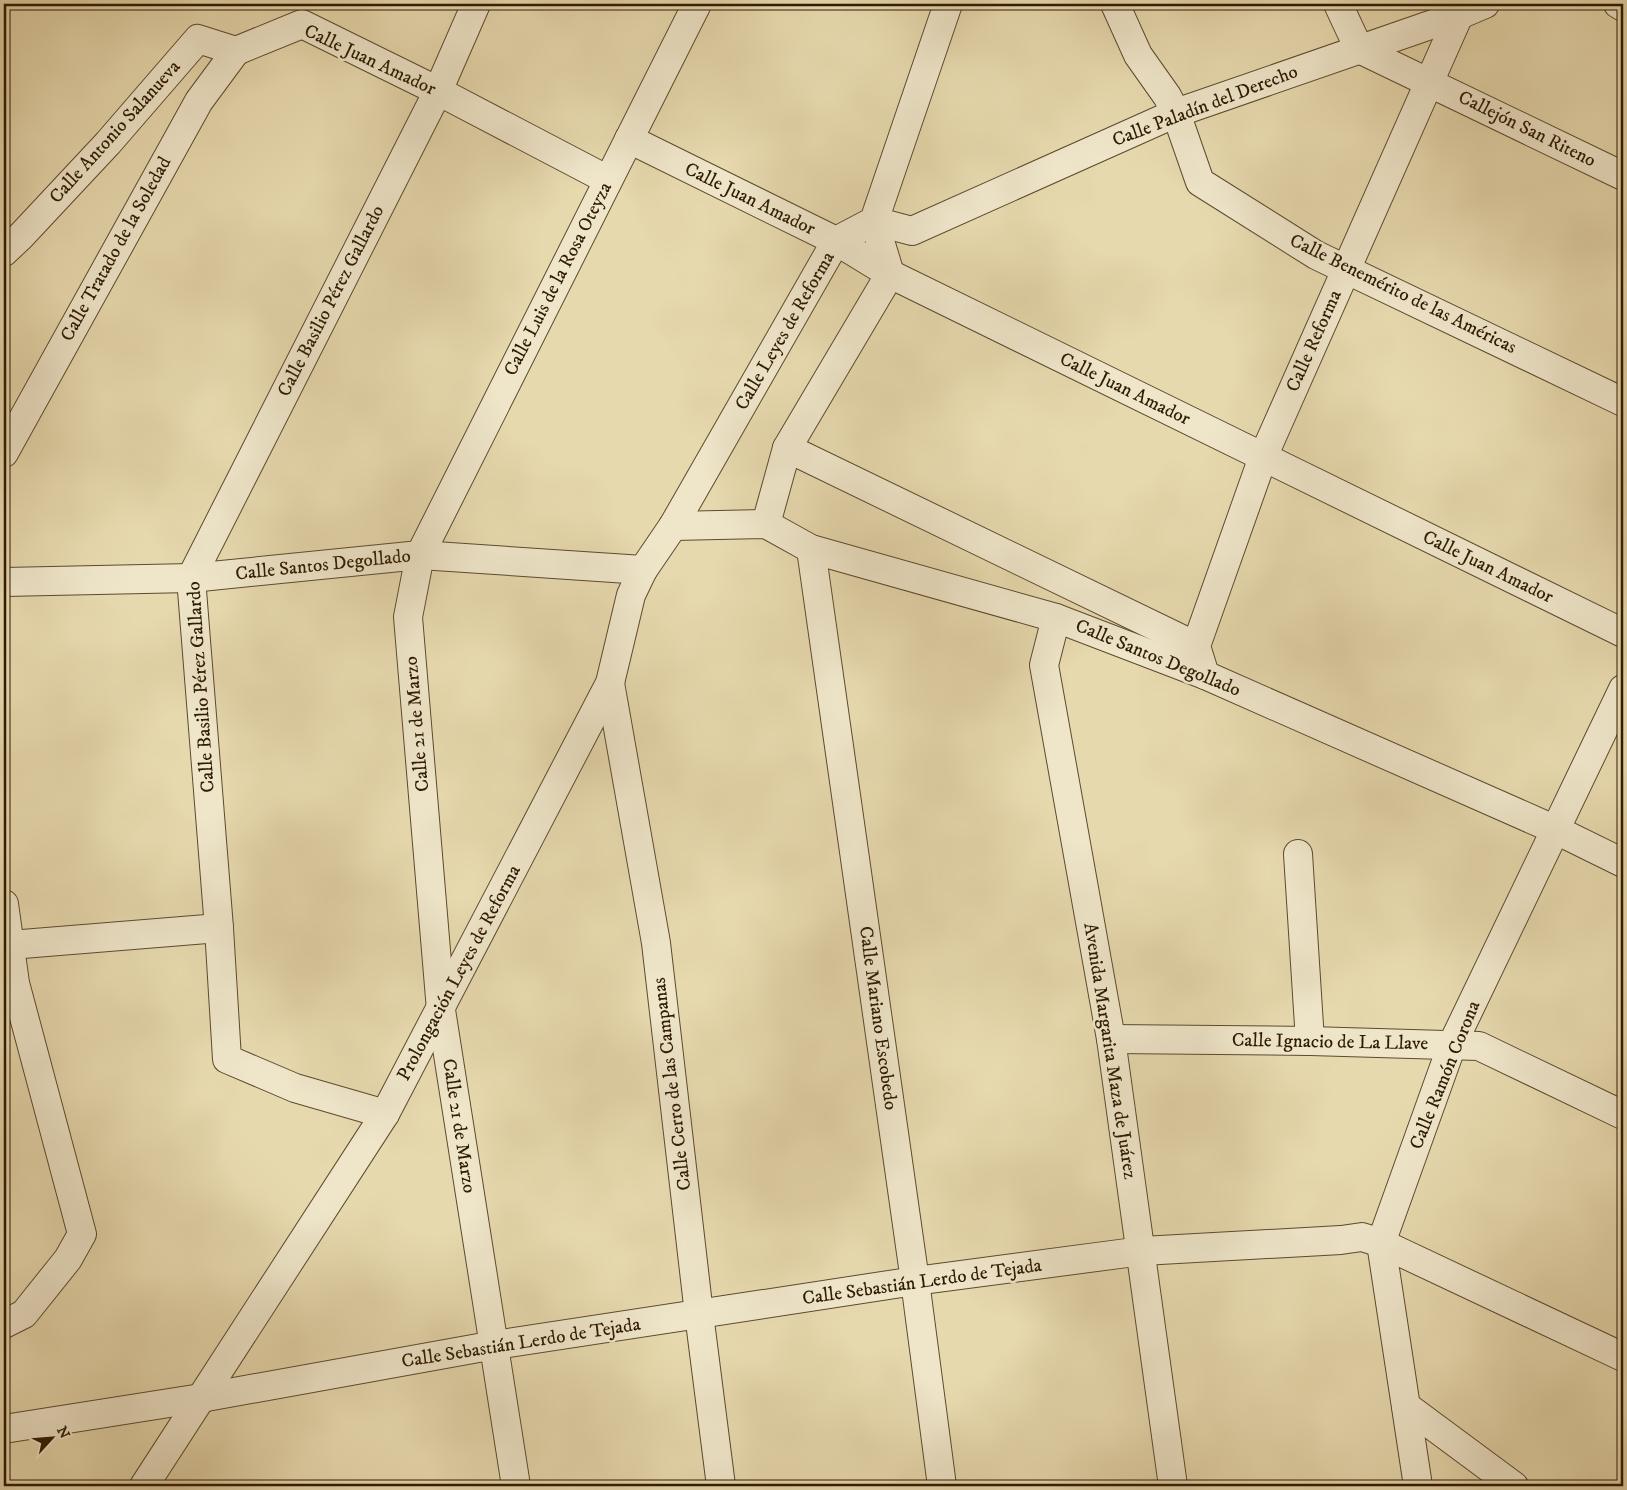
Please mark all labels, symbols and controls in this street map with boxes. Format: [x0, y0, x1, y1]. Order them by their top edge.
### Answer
street label: Calle Juan Amador [301, 19, 439, 101]
street label: Calle Antonio Salanueva [45, 56, 185, 208]
street label: Calle Paladín del Derecho [1109, 60, 1301, 152]
street label: Callejón San Riteno [1454, 86, 1600, 172]
street label: Calle Tratado de la Soledad [56, 152, 177, 345]
street label: Calle Juan Amador [681, 157, 819, 241]
street label: Calle Luis de la Rosa Oteyza [499, 178, 617, 380]
street label: Calle Basilio Pérez Gallardo [273, 201, 389, 401]
street label: Calle Benemérito de las Américas [1286, 229, 1520, 359]
street label: Calle Leyes de Reforma [730, 248, 840, 414]
street label: Calle Reforma [1281, 287, 1347, 395]
street label: Calle Juan Amador [1056, 347, 1194, 431]
street label: Calle Juan Amador [1419, 525, 1557, 609]
street label: Calle Santos Degollado [234, 544, 412, 586]
street label: Calle Basilio Pérez Gallardo [182, 581, 220, 793]
street label: Calle Santos Degollado [1072, 614, 1244, 702]
street label: Calle 21 de Marzo [400, 655, 434, 793]
street label: Prolongación Leyes de Reforma [392, 861, 526, 1085]
street label: Avenida Margarita Maza de Juárez [1078, 921, 1142, 1181]
street label: Calle Mariano Escobedo [854, 925, 902, 1111]
street label: Calle Cerro de las Campanas [648, 976, 696, 1192]
street label: Calle Ramón Corona [1405, 997, 1485, 1153]
street label: Calle Ignacio de La Llave [1232, 1029, 1429, 1055]
street label: Calle 21 de Marzo [437, 1057, 481, 1195]
street label: Calle Sebastián Lerdo de Tejada [801, 1254, 1043, 1310]
street label: Calle Sebastián Lerdo de Tejada [400, 1313, 642, 1373]
north arrow [28, 1412, 78, 1462]
text: N [52, 1424, 74, 1442]

